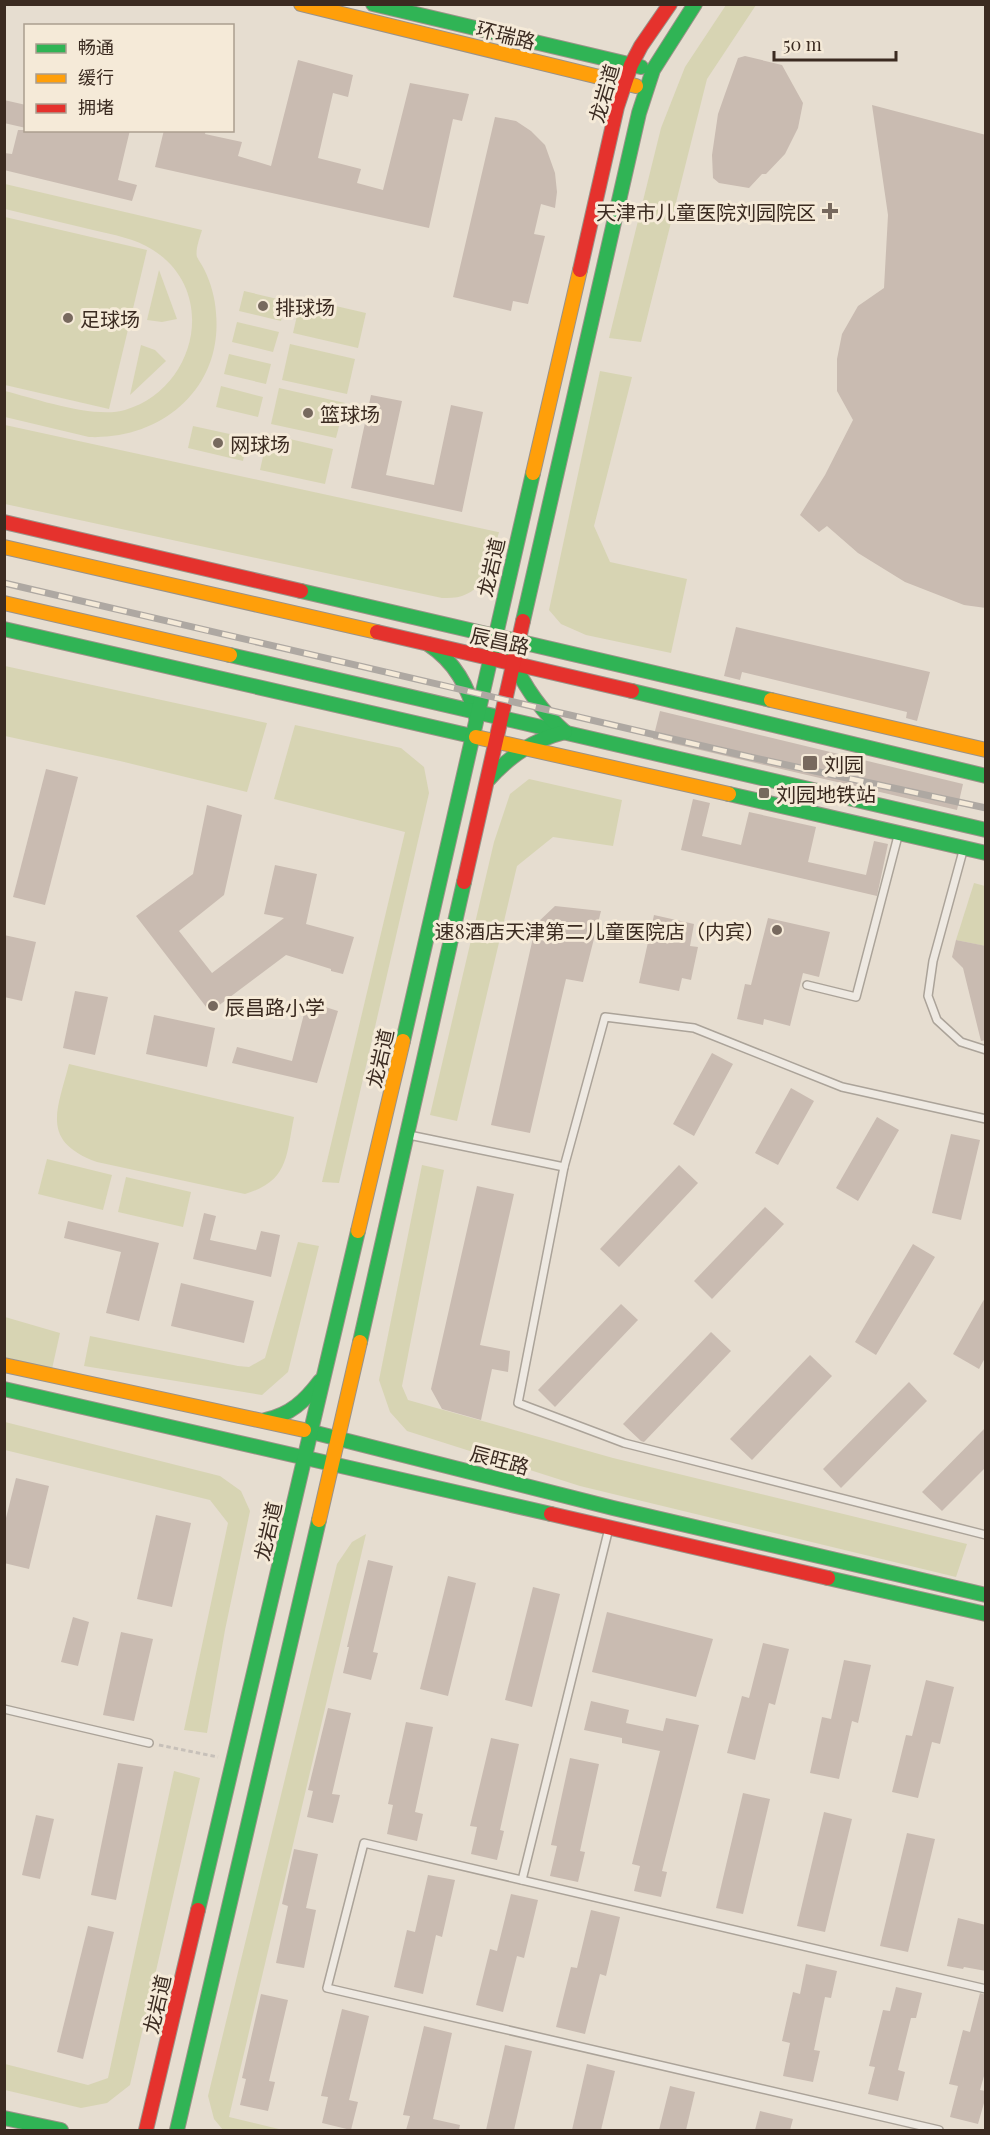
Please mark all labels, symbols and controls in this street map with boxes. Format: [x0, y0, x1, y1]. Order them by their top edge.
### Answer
street label: 环瑞路 [474, 14, 538, 54]
legend [24, 24, 234, 132]
scale bar [774, 24, 896, 62]
text: 50 m [783, 32, 822, 56]
text: 畅通 [78, 35, 114, 59]
street label: 龙岩道 [582, 60, 624, 126]
text: 缓行 [78, 65, 114, 89]
text: 拥堵 [78, 95, 114, 119]
place label: 天津市儿童医院刘园院区 [596, 198, 816, 225]
marker: 天津市儿童医院刘园院区 [821, 202, 839, 220]
place label: 排球场 [275, 293, 335, 320]
marker: 排球场 [256, 299, 270, 313]
place label: 足球场 [80, 305, 140, 332]
marker: 足球场 [61, 311, 75, 325]
place label: 篮球场 [320, 400, 380, 427]
marker: 篮球场 [301, 406, 315, 420]
place label: 网球场 [230, 430, 290, 457]
marker: 网球场 [211, 436, 225, 450]
street label: 龙岩道 [470, 535, 510, 599]
street label: 辰昌路 [468, 621, 532, 659]
place label: 刘园 [824, 750, 864, 777]
marker: 刘园 [801, 754, 819, 772]
place label: 刘园地铁站 [776, 780, 876, 807]
marker: 刘园地铁站 [757, 786, 771, 800]
place label: 速8酒店天津第二儿童医院店（内宾） [435, 917, 765, 944]
marker: 速8酒店天津第二儿童医院店（内宾） [770, 923, 784, 937]
place label: 辰昌路小学 [225, 993, 325, 1020]
marker: 辰昌路小学 [206, 999, 220, 1013]
street label: 龙岩道 [359, 1026, 399, 1090]
street label: 辰旺路 [468, 1438, 532, 1480]
street label: 龙岩道 [247, 1499, 287, 1563]
street label: 龙岩道 [136, 1972, 176, 2036]

